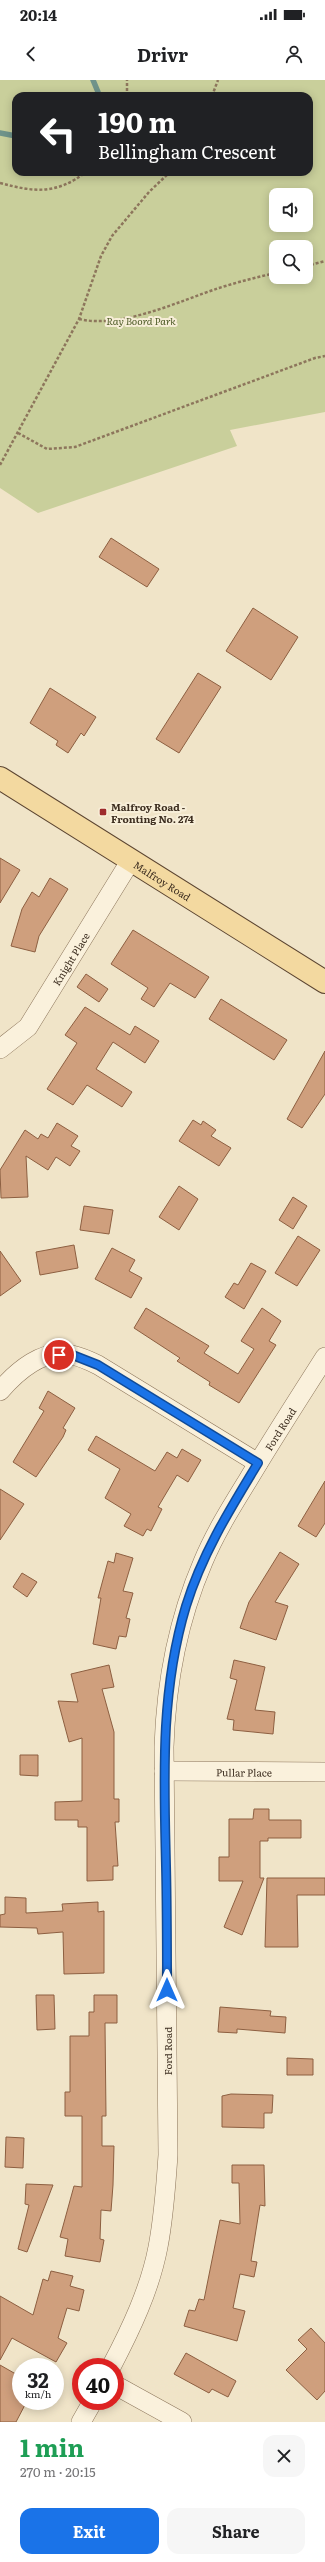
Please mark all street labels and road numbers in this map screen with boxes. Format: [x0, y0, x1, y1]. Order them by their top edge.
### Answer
street label: Malfroy Road [131, 856, 194, 904]
street label: Knight Place [48, 929, 92, 988]
street label: Ford Road [260, 1404, 299, 1453]
street label: Pullar Place [216, 1764, 272, 1779]
street label: Ford Road [160, 2027, 175, 2075]

